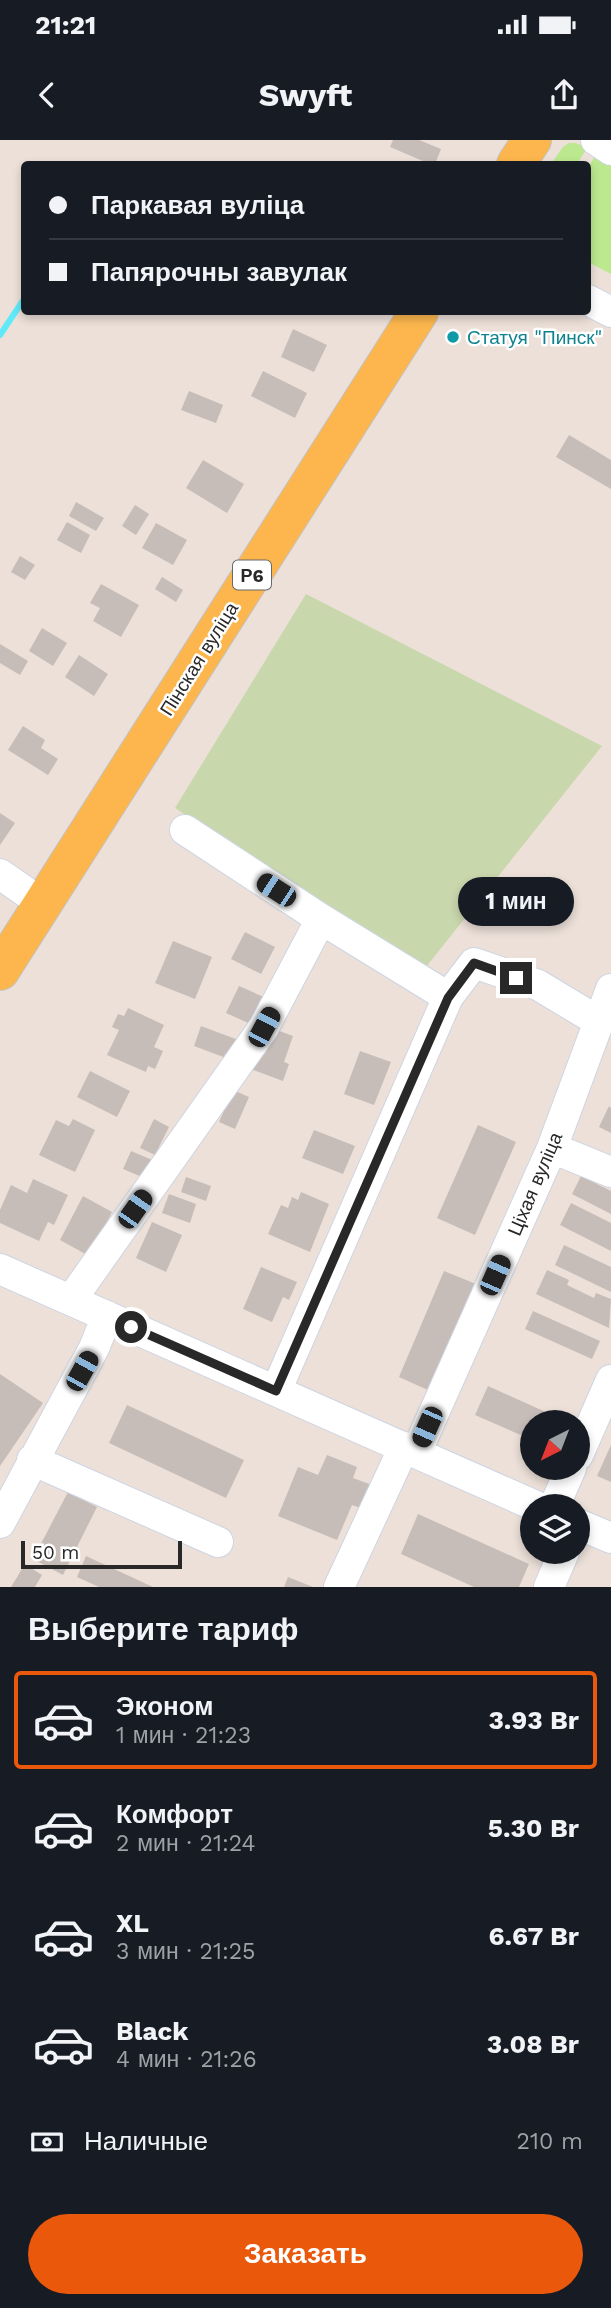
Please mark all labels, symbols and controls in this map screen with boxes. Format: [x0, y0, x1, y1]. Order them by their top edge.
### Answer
text: 21:21 [35, 10, 96, 40]
icon: back [28, 76, 66, 114]
text: Swyft [259, 76, 352, 114]
icon: share [545, 76, 583, 114]
text: Паркавая вуліца [91, 190, 304, 220]
text: Папярочны завулак [91, 257, 347, 287]
place label: Статуя "Пинск" [467, 326, 602, 349]
marker: Статуя "Пинск" [445, 329, 461, 345]
road number: Р6 [233, 561, 271, 590]
street label: Пінская вуліца [155, 598, 243, 720]
car [253, 870, 300, 910]
callout: 1 мин [458, 876, 574, 926]
text: 1 мин [485, 888, 547, 915]
route end [500, 962, 532, 994]
car [245, 1004, 284, 1050]
street label: Ціхая вуліца [503, 1128, 567, 1239]
car [115, 1186, 156, 1232]
car [477, 1252, 514, 1298]
route start [115, 1311, 147, 1343]
car [63, 1348, 102, 1394]
car [409, 1404, 446, 1450]
north arrow [520, 1410, 590, 1480]
map controls [520, 1410, 590, 1564]
button: layers [520, 1494, 590, 1564]
scale bar [21, 1538, 182, 1570]
text: 50 m [32, 1541, 79, 1564]
text: Выберите тариф [28, 1610, 299, 1648]
icon: car [32, 1689, 95, 1752]
text: Эконом [116, 1691, 214, 1721]
text: 3.93 Br [488, 1705, 579, 1735]
text: 1 мин · 21:23 [116, 1722, 251, 1749]
icon: car [32, 1797, 95, 1860]
text: Комфорт [116, 1799, 233, 1829]
text: 5.30 Br [488, 1813, 579, 1843]
text: 2 мин · 21:24 [116, 1830, 255, 1857]
icon: car [32, 1905, 95, 1968]
text: XL [116, 1908, 149, 1938]
text: 6.67 Br [489, 1921, 579, 1951]
text: 3 мин · 21:25 [116, 1938, 255, 1965]
icon: car [32, 2013, 95, 2076]
text: Black [116, 2016, 188, 2046]
text: 3.08 Br [487, 2029, 579, 2059]
text: 4 мин · 21:26 [116, 2046, 257, 2073]
icon: cash [28, 2123, 66, 2161]
text: Наличные [84, 2126, 208, 2156]
text: 210 m [517, 2128, 583, 2155]
button: Заказать [28, 2214, 583, 2294]

